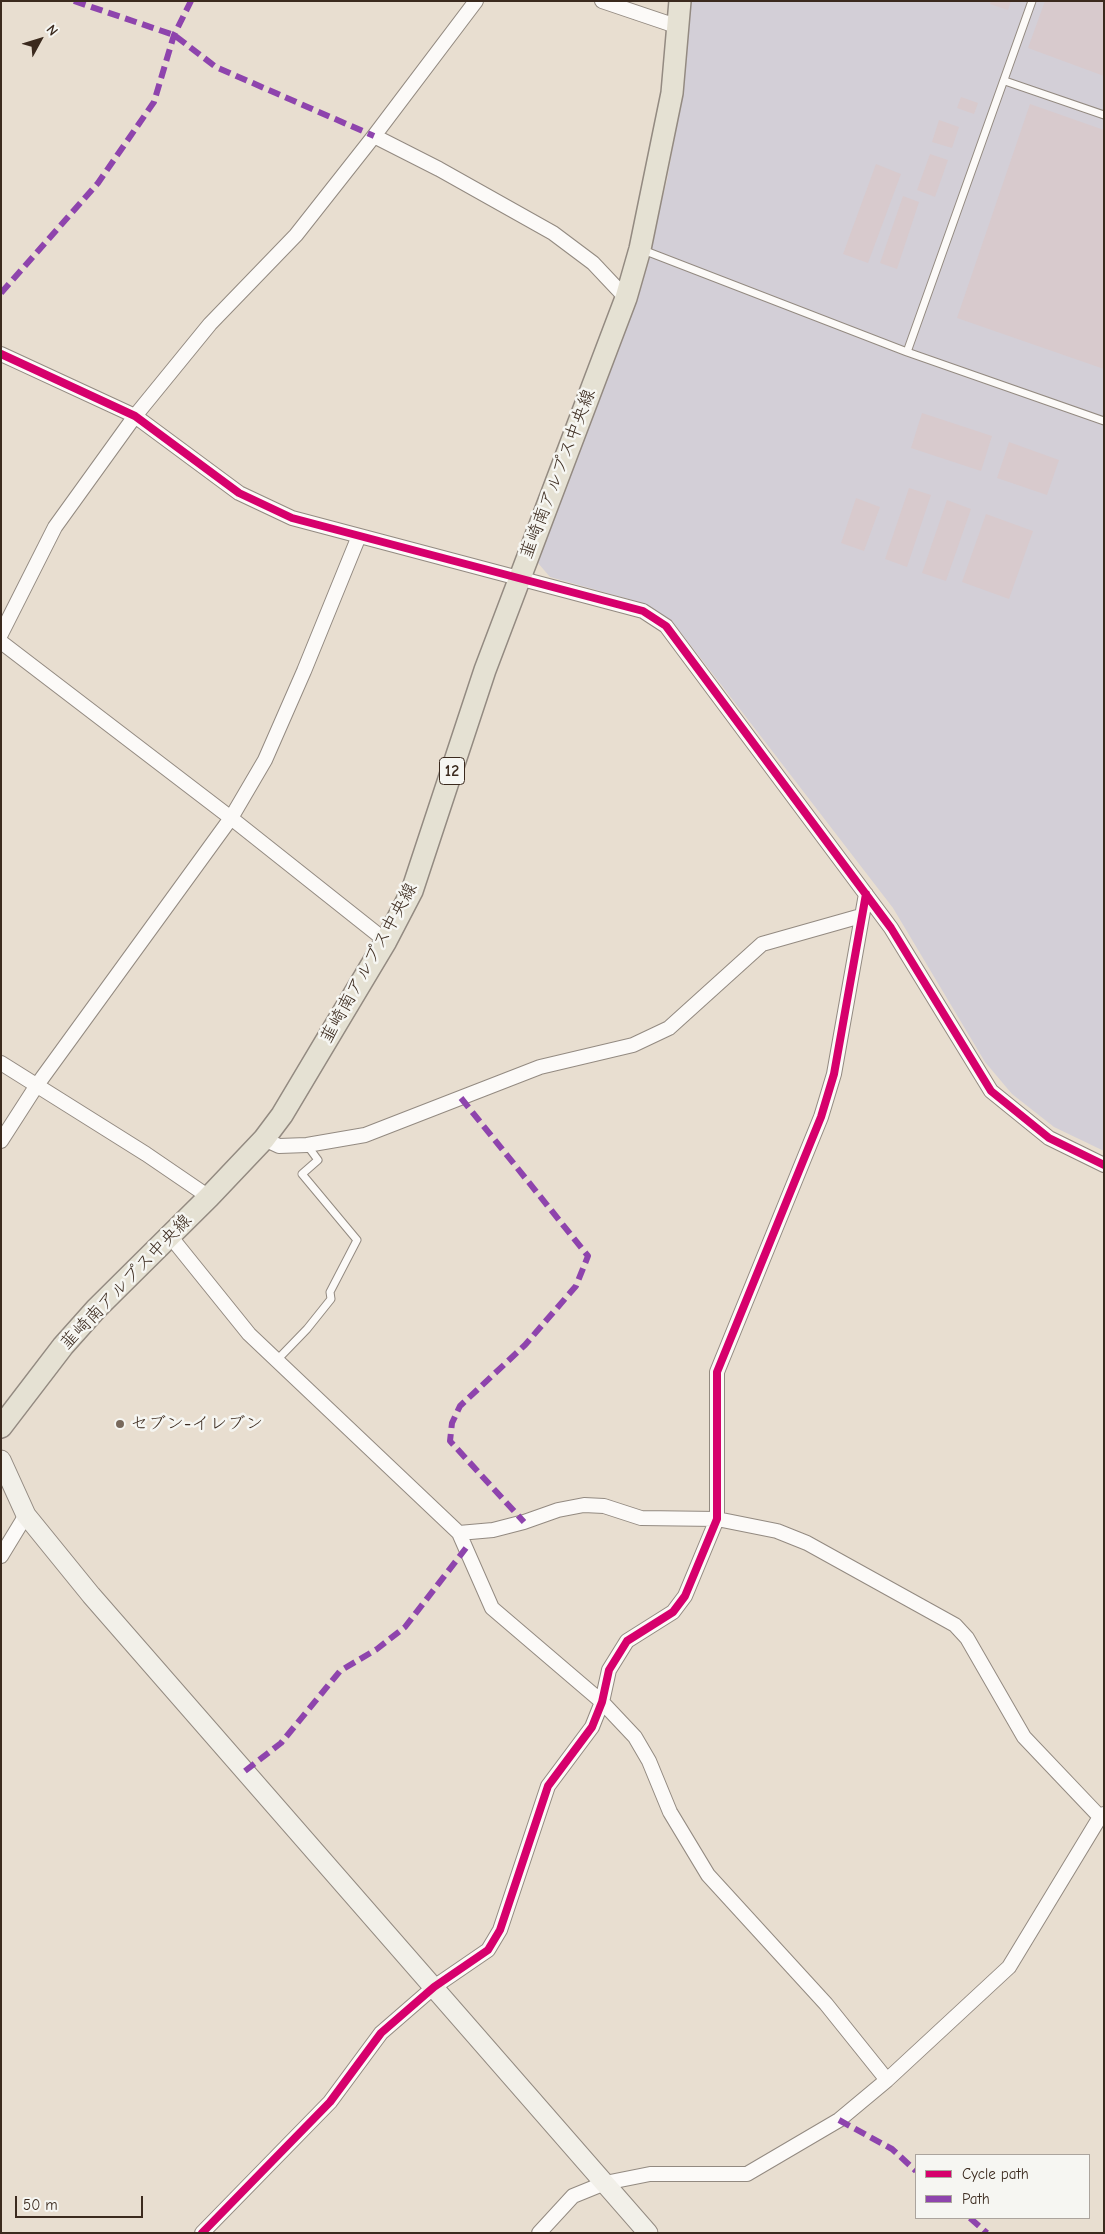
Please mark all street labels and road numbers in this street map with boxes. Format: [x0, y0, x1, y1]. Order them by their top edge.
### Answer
street label: 韮崎南アルプス中央線 [516, 386, 600, 562]
road number: 12 [440, 758, 464, 784]
street label: 韮崎南アルプス中央線 [316, 879, 422, 1047]
street label: 韮崎南アルプス中央線 [56, 1210, 196, 1354]

